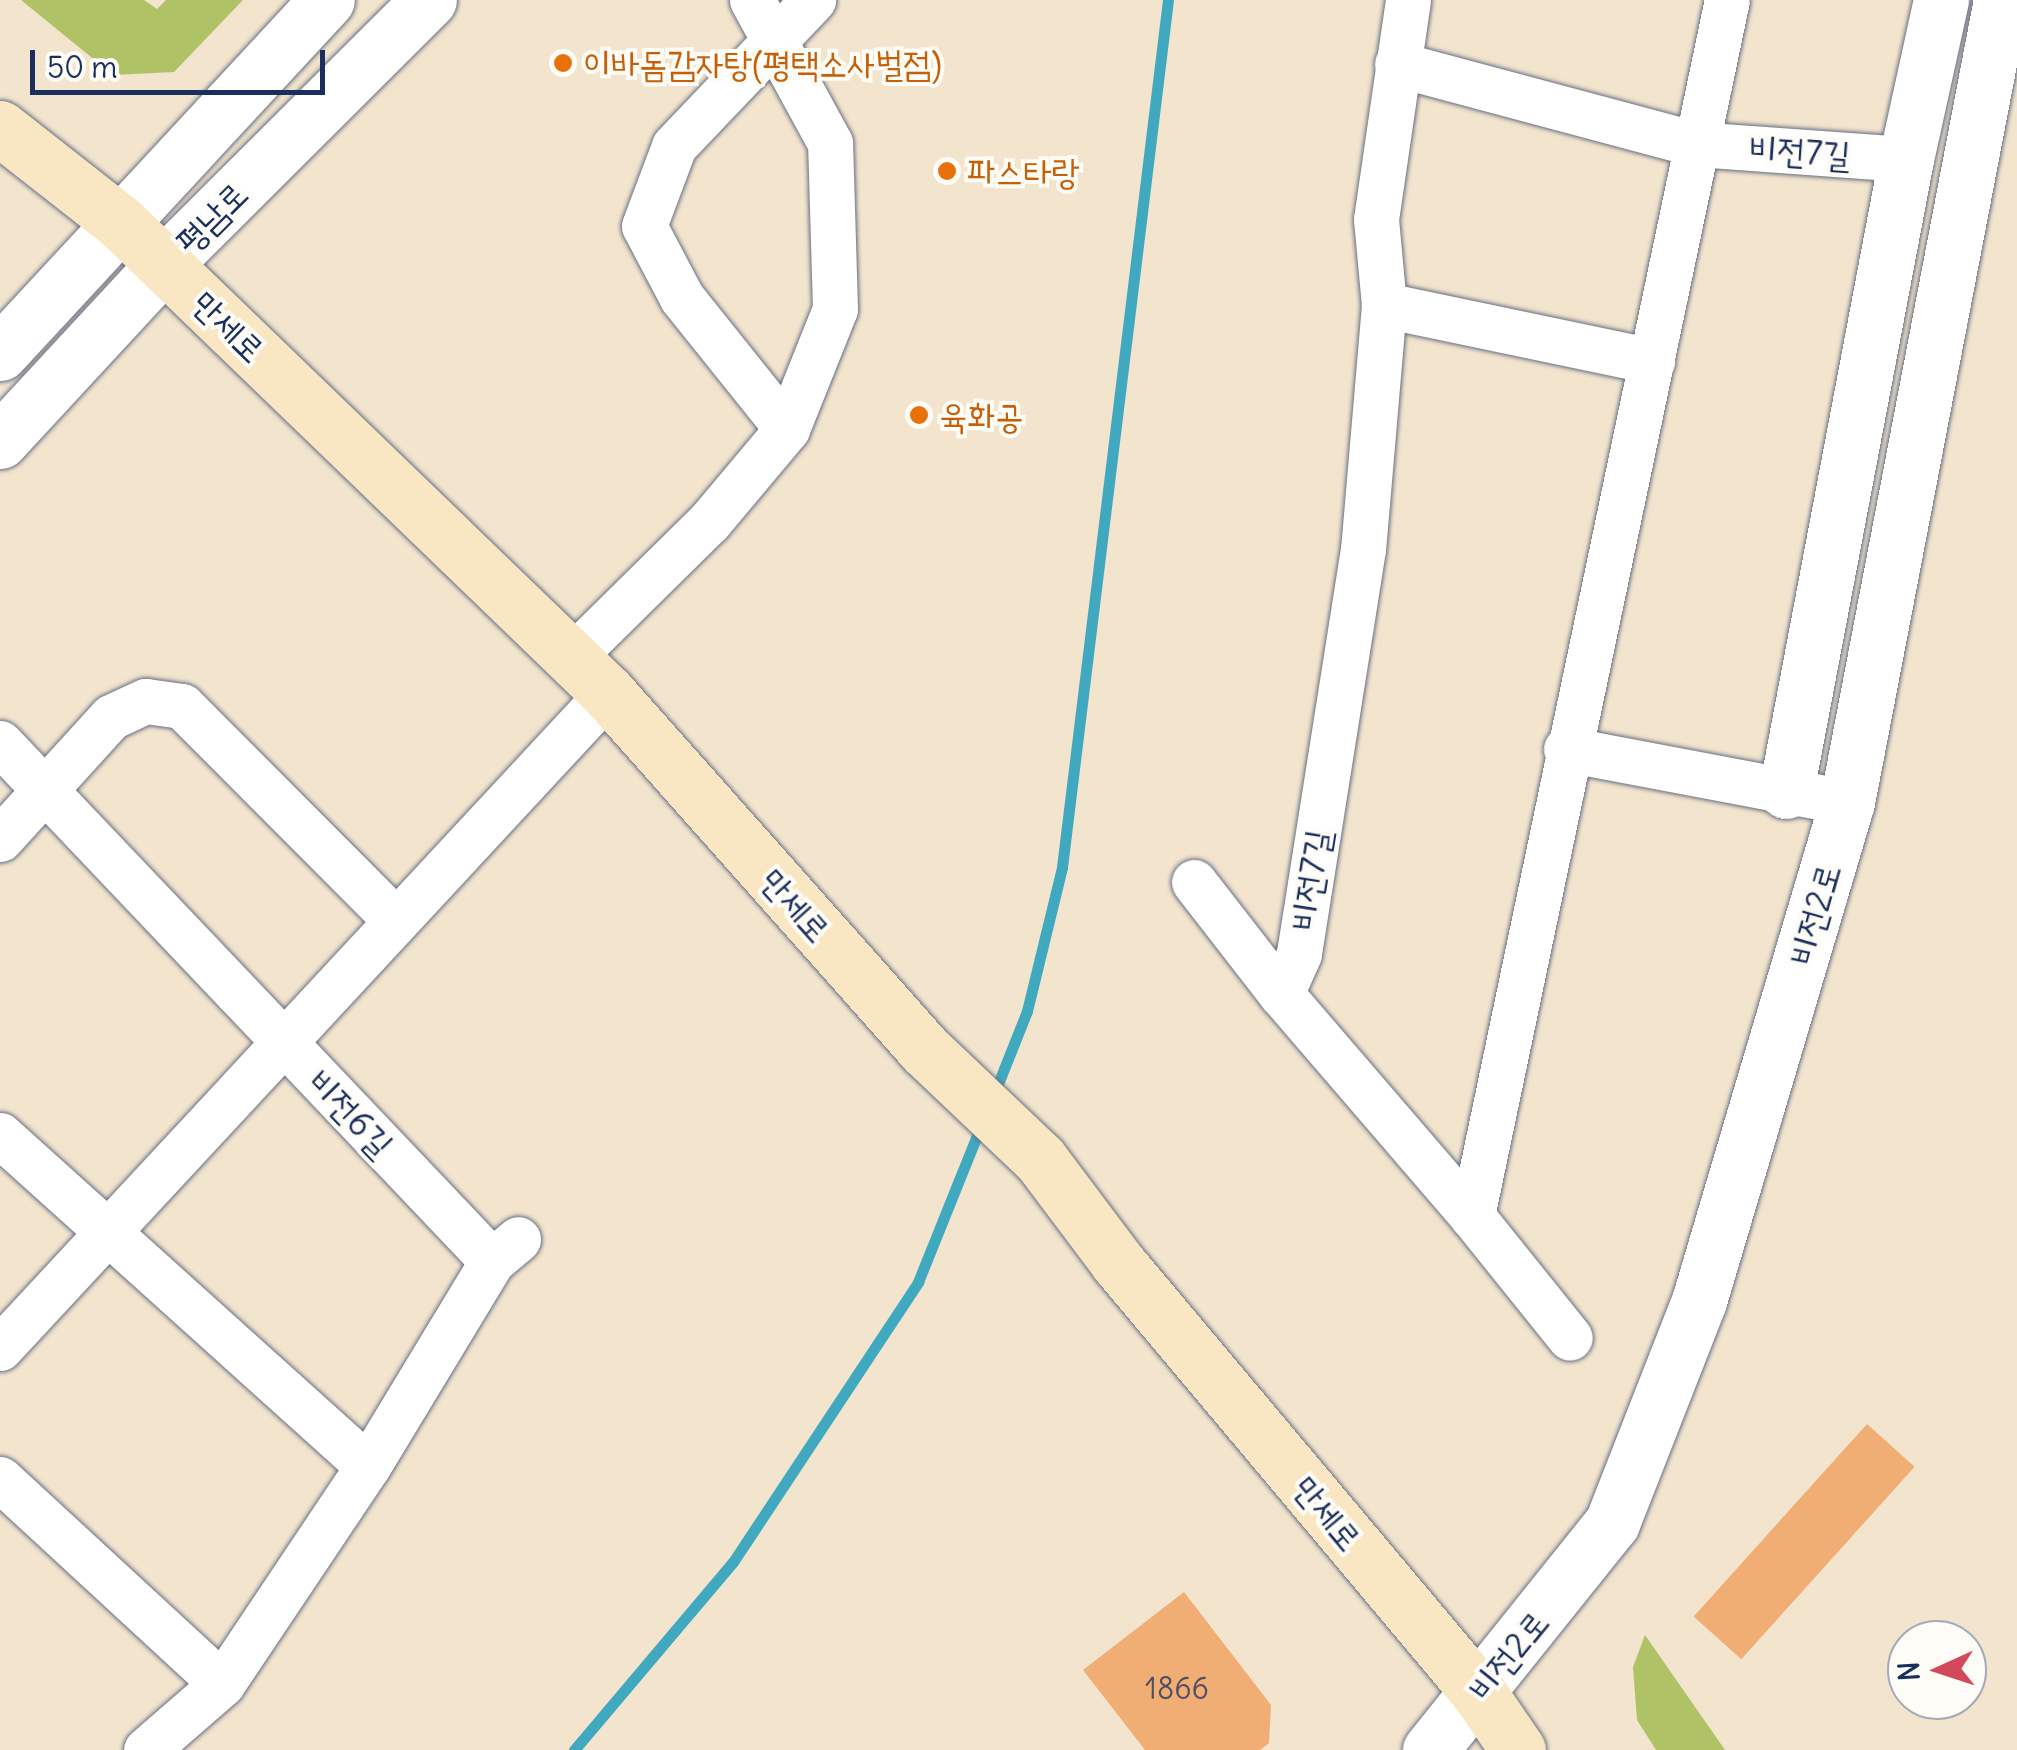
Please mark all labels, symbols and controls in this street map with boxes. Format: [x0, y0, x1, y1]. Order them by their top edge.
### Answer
scale bar [35, 30, 330, 92]
place label: 이바돔감자탕(평택소사벌점) [583, 42, 942, 84]
text: 50 m [47, 48, 117, 86]
marker: 이바돔감자탕(평택소사벌점) [552, 52, 574, 74]
street label: 비전7길 [1748, 127, 1852, 175]
place label: 파스타랑 [967, 150, 1080, 192]
marker: 파스타랑 [936, 160, 958, 182]
street label: 평남로 [166, 172, 256, 262]
street label: 만세로 [184, 282, 274, 370]
place label: 육화공 [939, 394, 1023, 436]
marker: 육화공 [908, 404, 930, 426]
street label: 비전7길 [1281, 827, 1339, 933]
street label: 비전2로 [1780, 858, 1848, 970]
street label: 만세로 [752, 860, 840, 950]
street label: 비전6길 [300, 1061, 402, 1165]
street label: 만세로 [1285, 1467, 1371, 1559]
street label: 비전2로 [1459, 1602, 1557, 1708]
north arrow [1887, 1620, 1987, 1720]
text: N [1891, 1661, 1928, 1682]
house number: 1866 [1145, 1670, 1209, 1706]

